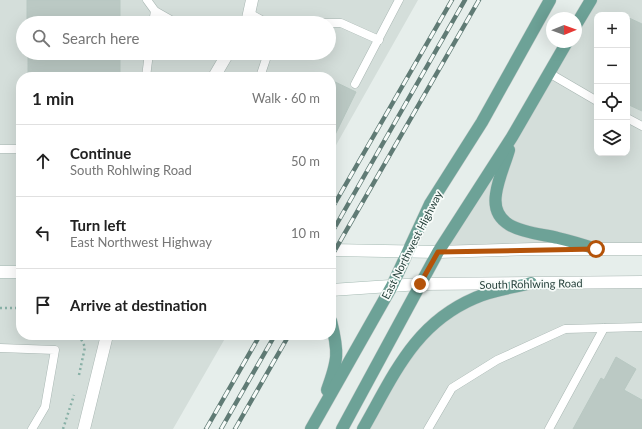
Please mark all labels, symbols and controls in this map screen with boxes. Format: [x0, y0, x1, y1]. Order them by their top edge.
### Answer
north arrow [546, 12, 582, 48]
map controls [594, 12, 630, 156]
button: + [594, 12, 630, 48]
search box [16, 16, 336, 60]
icon: search [30, 27, 52, 49]
text: Search here [62, 29, 139, 47]
button: − [594, 48, 630, 84]
button: locate [594, 84, 630, 120]
text: 1 min [32, 88, 74, 109]
text: Walk · 60 m [252, 90, 320, 106]
button: layers [594, 120, 630, 156]
text: Continue [70, 144, 131, 162]
icon: ahead [32, 150, 54, 172]
text: 50 m [291, 153, 320, 169]
text: South Rohlwing Road [70, 162, 192, 178]
street label: East Northwest Highway [379, 188, 445, 301]
text: Turn left [70, 216, 126, 234]
icon: left [32, 222, 54, 244]
text: 10 m [291, 225, 320, 241]
text: East Northwest Highway [70, 234, 212, 250]
route start [587, 240, 605, 258]
route end [411, 275, 429, 293]
street label: South Rohlwing Road [479, 276, 583, 291]
icon: arrive [32, 294, 54, 316]
text: Arrive at destination [70, 296, 207, 314]

